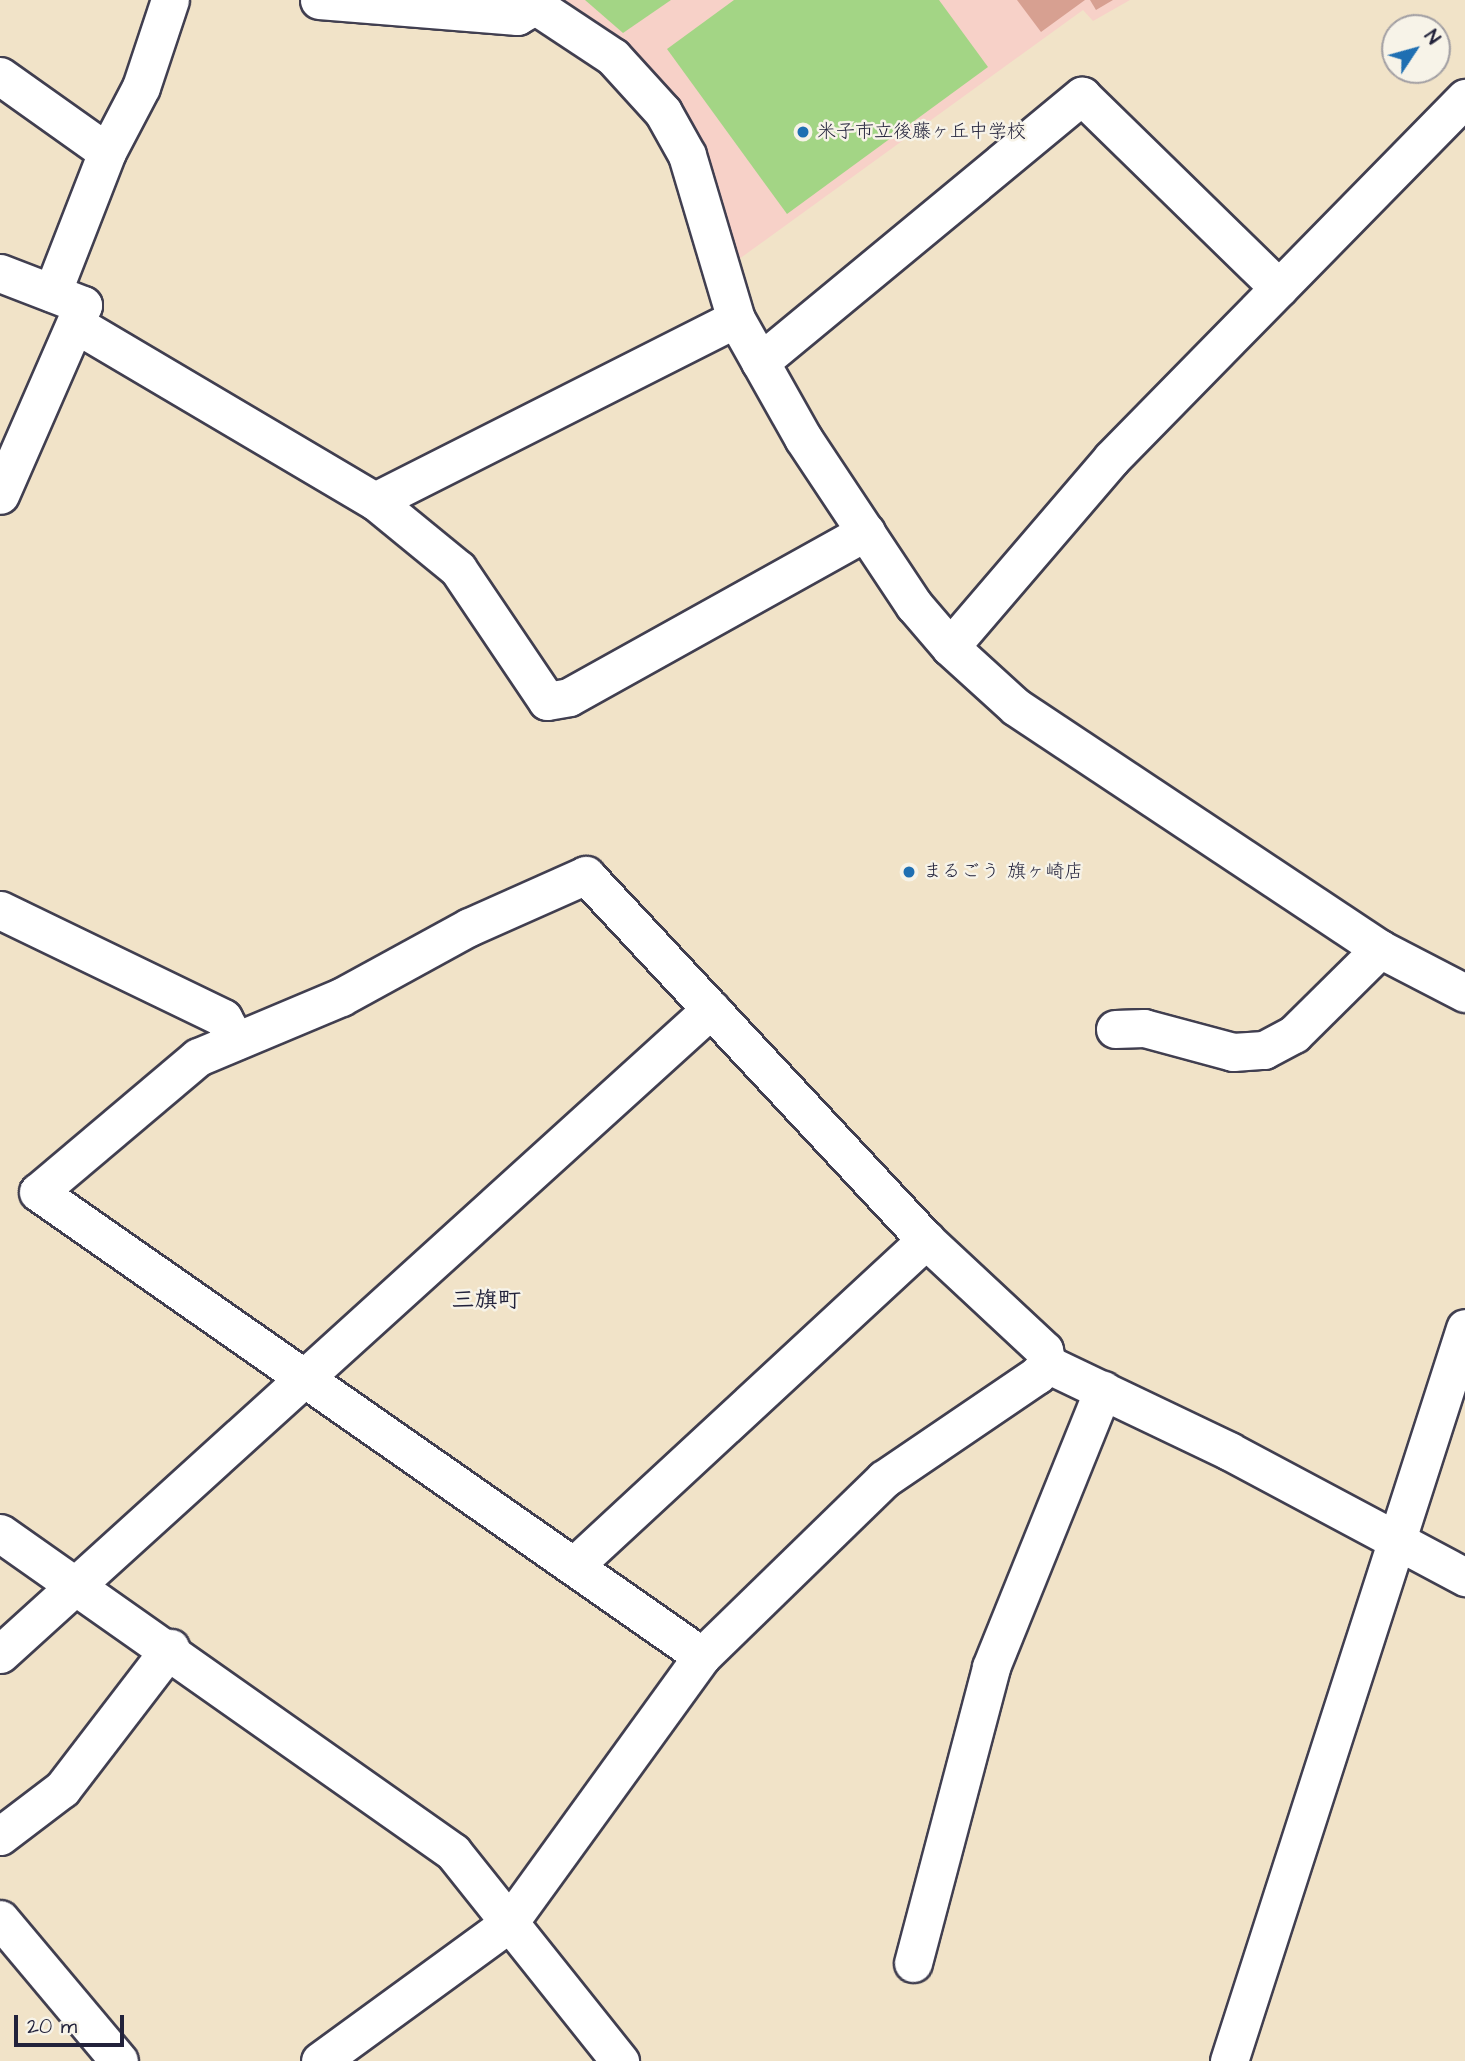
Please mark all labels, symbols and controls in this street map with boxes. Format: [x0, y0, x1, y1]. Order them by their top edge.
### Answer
north arrow [1381, 14, 1451, 84]
text: N [1417, 25, 1446, 50]
place label: 米子市立後藤ヶ丘中学校 [817, 121, 1026, 143]
marker: 米子市立後藤ヶ丘中学校 [795, 124, 811, 140]
place label: まるごう 旗ヶ崎店 [923, 861, 1083, 883]
marker: まるごう 旗ヶ崎店 [901, 864, 917, 880]
district label: 三旗町 [452, 1286, 520, 1314]
scale bar [18, 2002, 128, 2046]
text: 20 m [27, 2012, 77, 2041]

